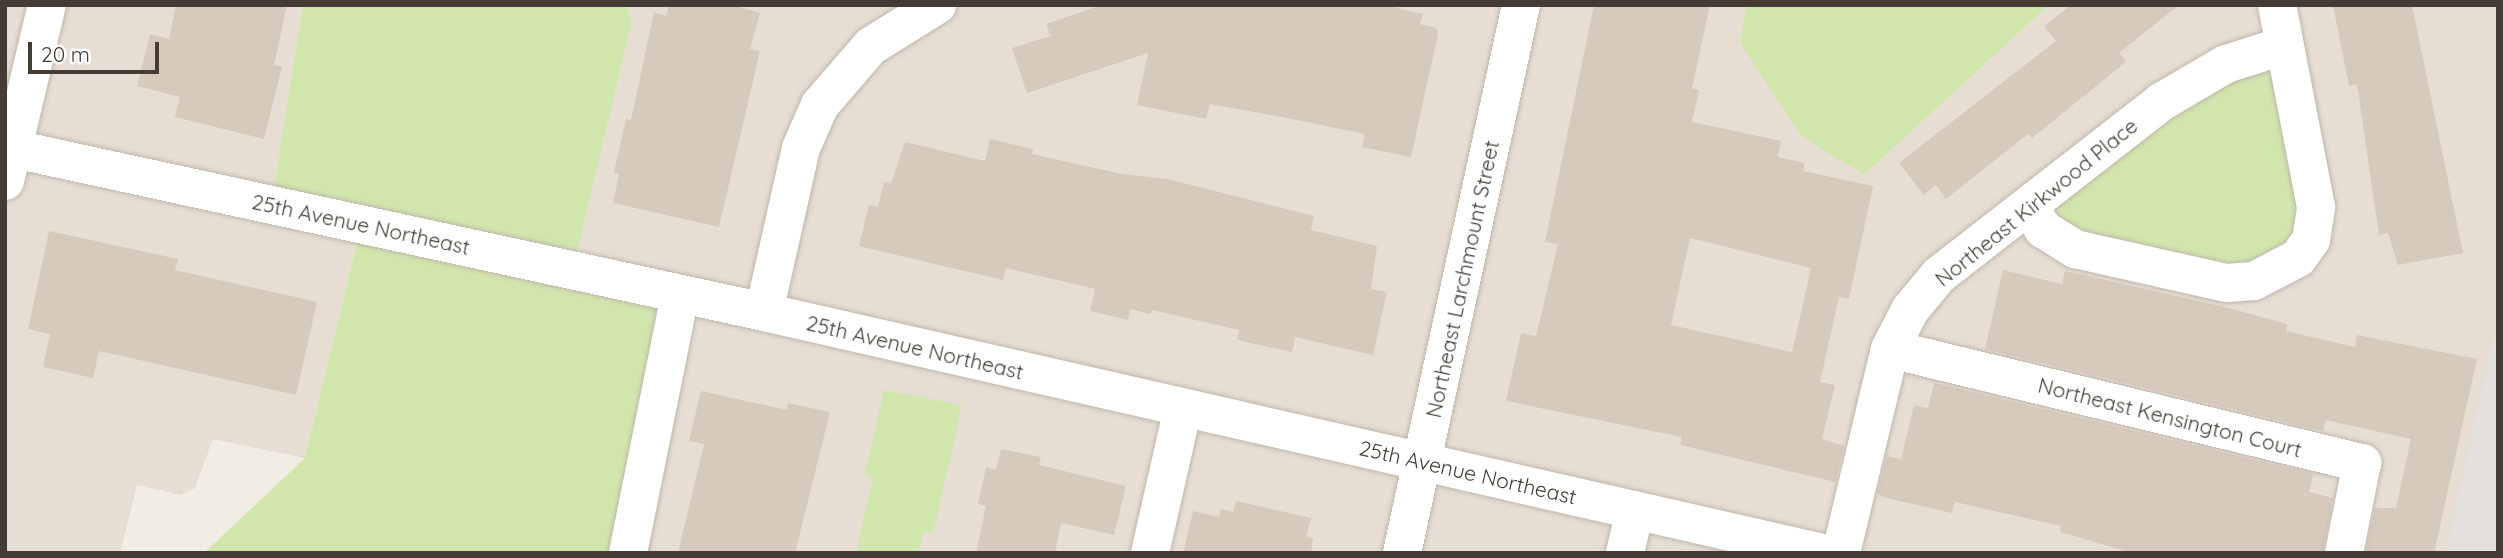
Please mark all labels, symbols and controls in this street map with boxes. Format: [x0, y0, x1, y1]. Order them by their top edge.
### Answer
scale bar [32, 28, 163, 72]
text: 20 m [41, 41, 90, 67]
street label: Northeast Kirkwood Place [1930, 113, 2142, 291]
street label: Northeast Larchmount Street [1420, 138, 1504, 420]
street label: 25th Avenue Northeast [250, 189, 472, 259]
street label: 25th Avenue Northeast [804, 310, 1026, 384]
street label: Northeast Kensington Court [2036, 372, 2304, 462]
street label: 25th Avenue Northeast [1357, 435, 1579, 509]

